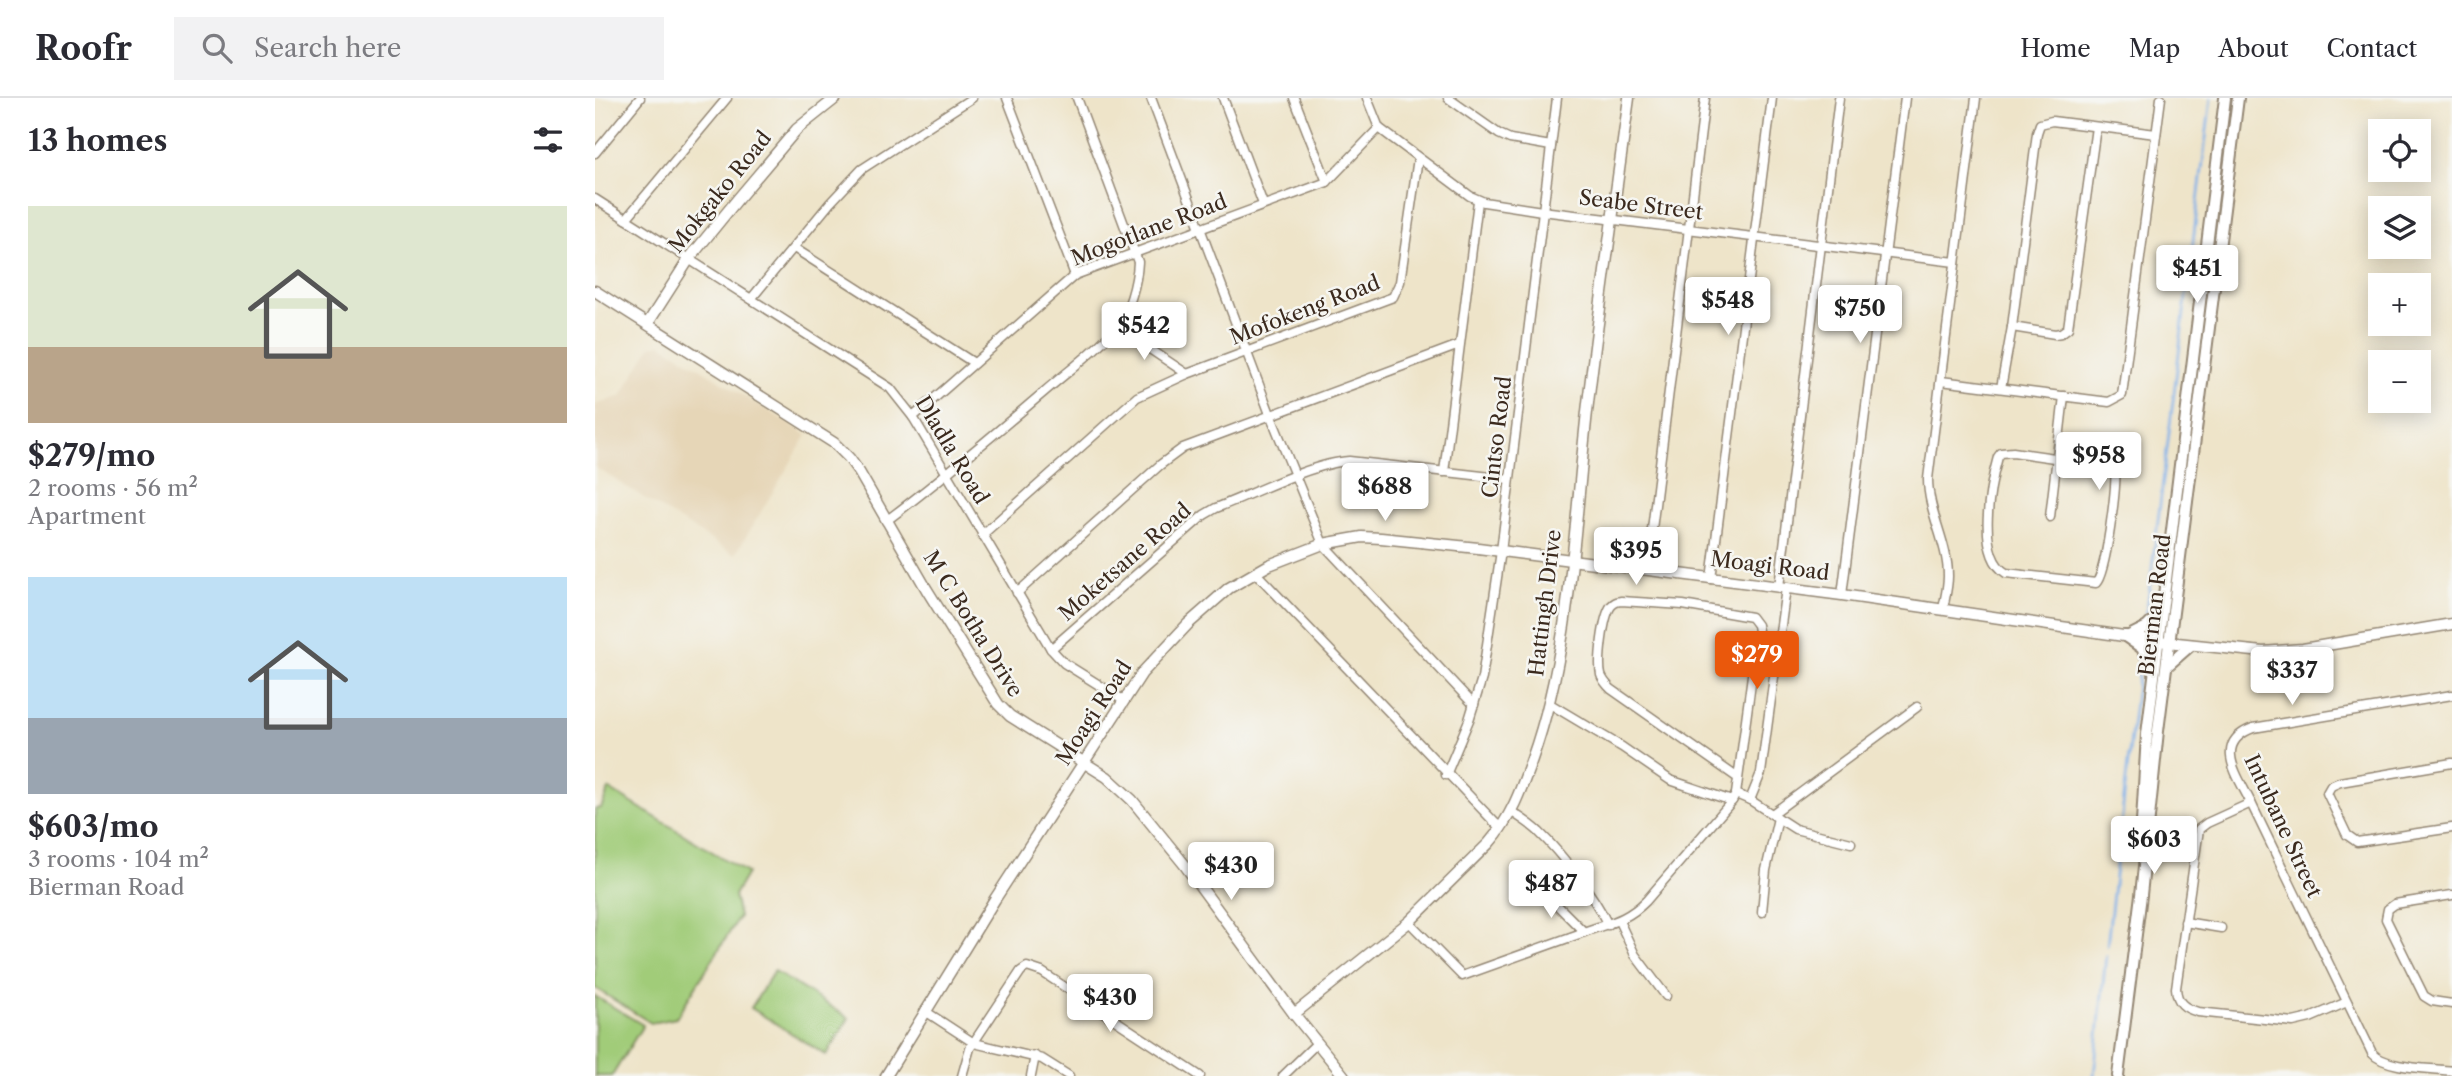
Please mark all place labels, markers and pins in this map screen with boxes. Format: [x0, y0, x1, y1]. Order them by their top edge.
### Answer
pin: $451 [2156, 246, 2238, 305]
pin: $548 [1687, 278, 1769, 337]
pin: $750 [1819, 286, 1901, 345]
pin: $542 [1103, 302, 1185, 362]
pin: $958 [2058, 432, 2140, 492]
pin: $688 [1344, 464, 1426, 523]
pin: $395 [1595, 528, 1677, 587]
pin: $279 [1716, 632, 1798, 691]
pin: $337 [2251, 648, 2333, 707]
pin: $603 [2113, 816, 2195, 876]
pin: $430 [1190, 842, 1272, 902]
pin: $487 [1510, 860, 1592, 920]
pin: $430 [1069, 974, 1151, 1034]

